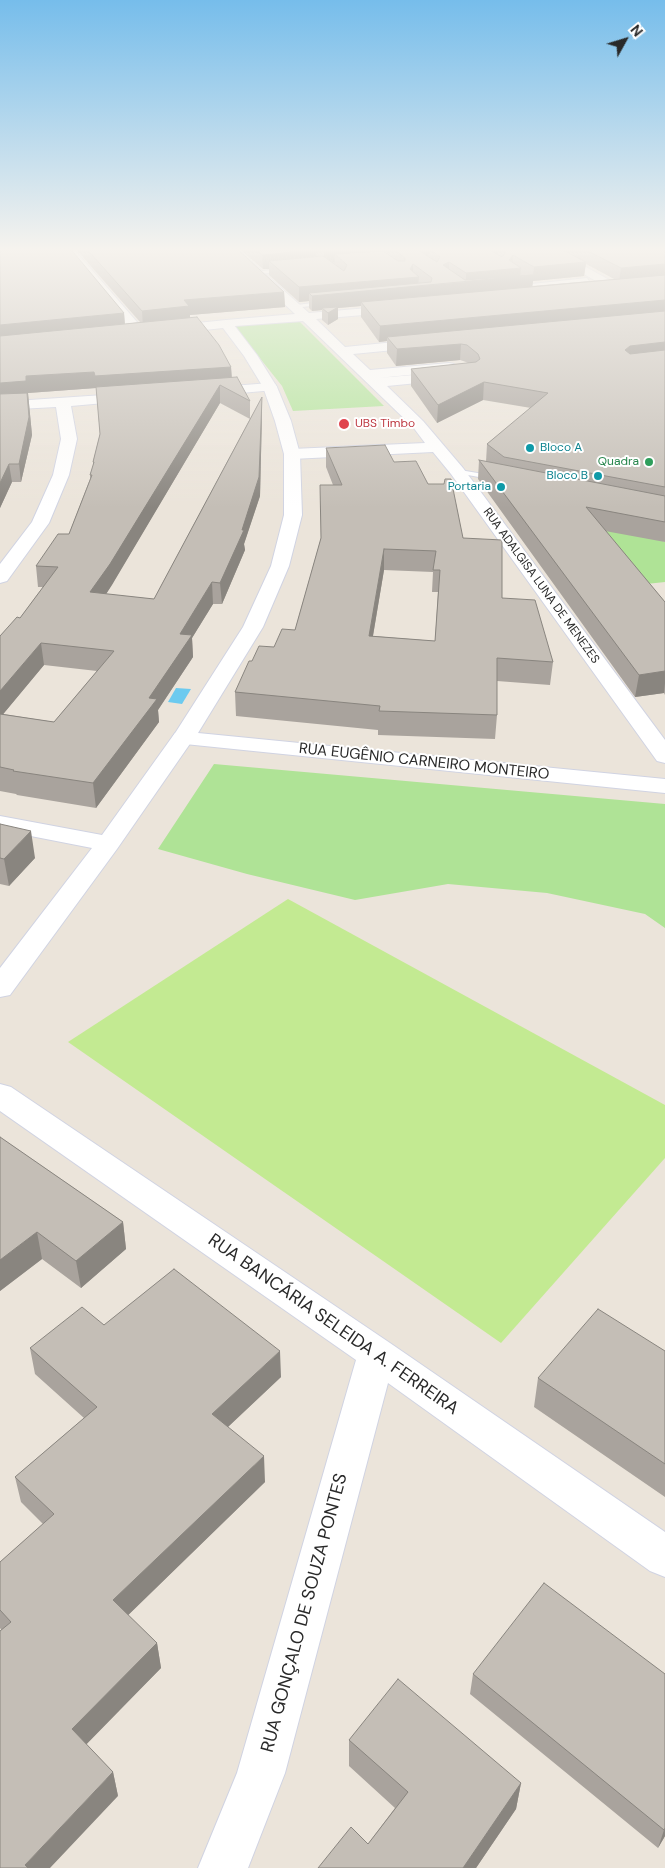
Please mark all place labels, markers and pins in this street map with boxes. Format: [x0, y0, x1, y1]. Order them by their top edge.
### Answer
marker: UBS Timbo [337, 417, 351, 431]
place label: UBS Timbo [355, 417, 415, 431]
place label: Bloco A [540, 441, 582, 455]
marker: Bloco A [524, 442, 536, 454]
place label: Quadra [598, 455, 639, 469]
marker: Quadra [643, 456, 655, 468]
place label: Bloco B [547, 469, 588, 483]
marker: Bloco B [592, 470, 604, 482]
place label: Portaria [448, 480, 491, 494]
marker: Portaria [495, 481, 507, 493]

